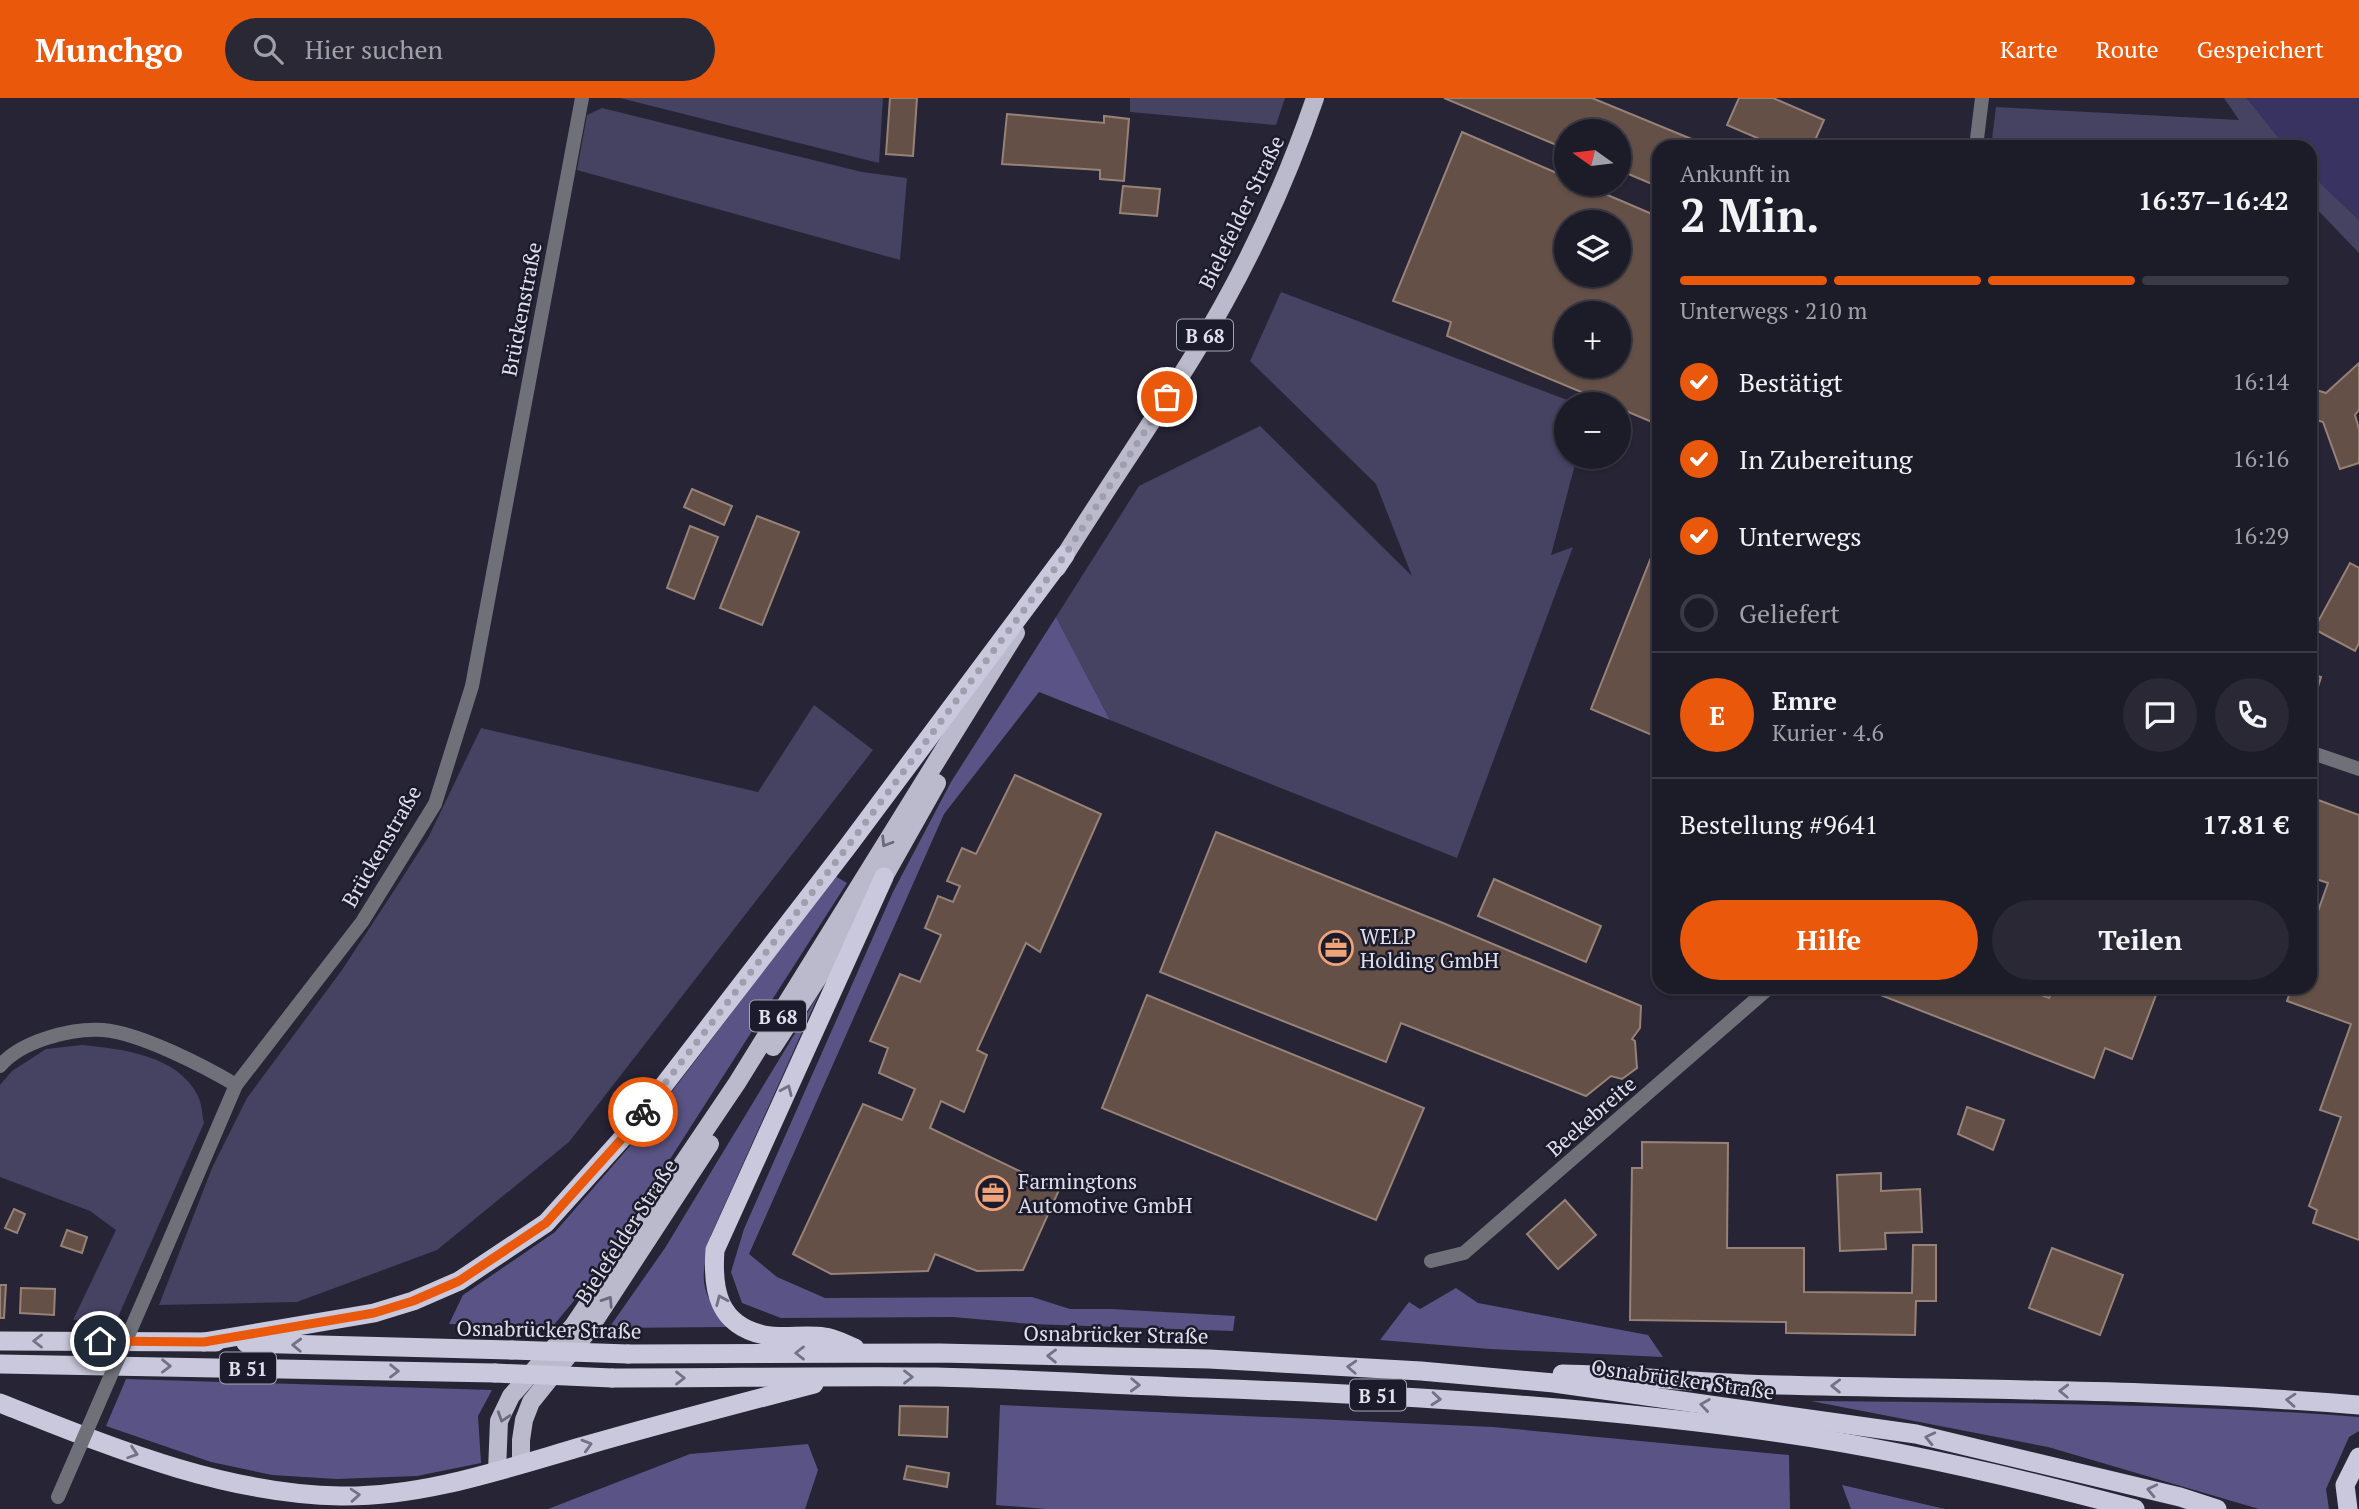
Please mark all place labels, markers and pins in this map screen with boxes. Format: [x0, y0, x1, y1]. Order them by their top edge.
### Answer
pin [1137, 367, 1197, 427]
place label: WELP Holding GmbH [1360, 922, 1499, 974]
office icon: WELP Holding GmbH [1317, 929, 1355, 967]
place label: Farmingtons Automotive GmbH [1018, 1167, 1193, 1219]
office icon: Farmingtons Automotive GmbH [974, 1174, 1012, 1212]
pin [70, 1311, 130, 1371]

